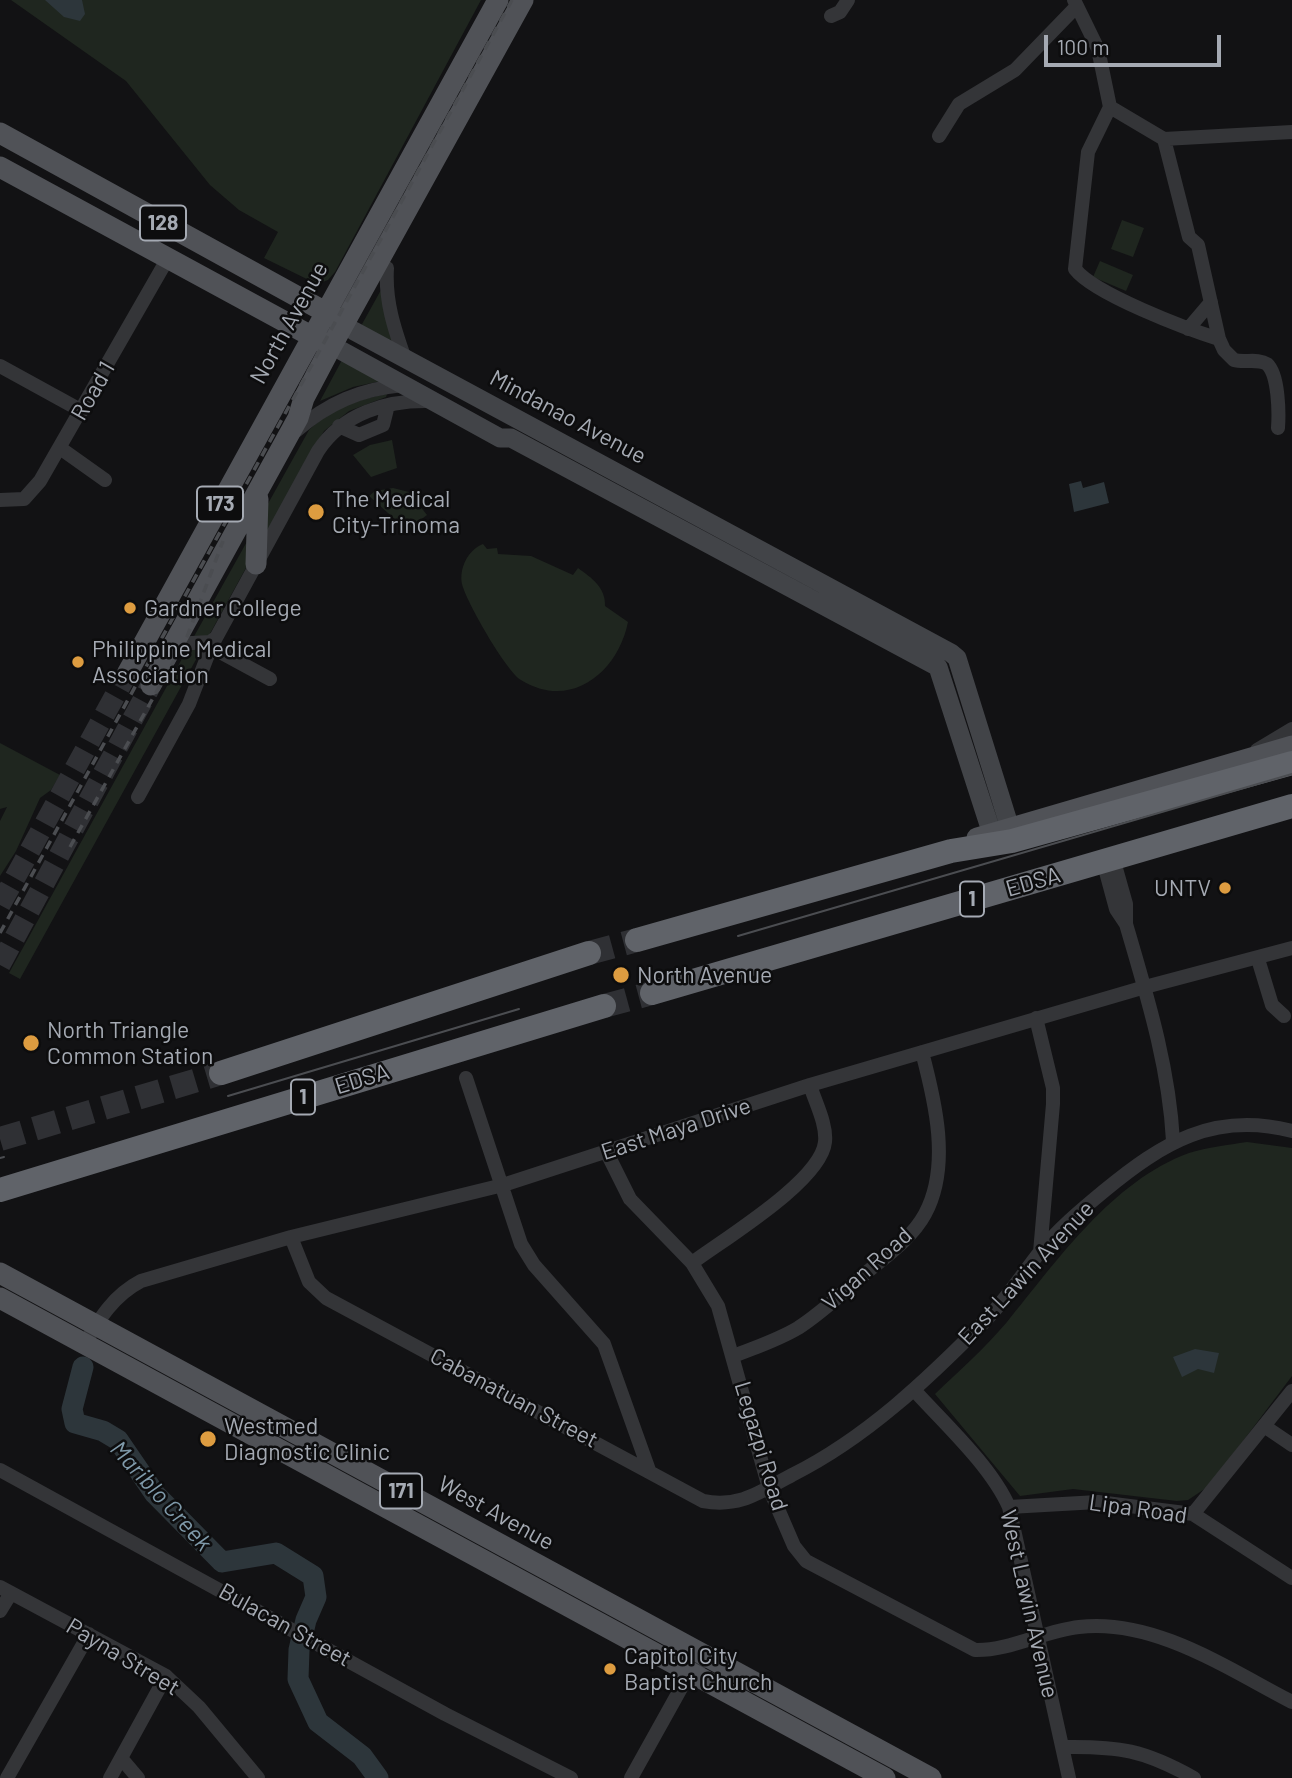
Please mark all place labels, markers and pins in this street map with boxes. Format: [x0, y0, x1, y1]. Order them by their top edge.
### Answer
place label: The Medical City-Trinoma [332, 485, 460, 539]
marker: The Medical City-Trinoma [306, 502, 326, 522]
place label: Gardner College [144, 594, 302, 622]
marker: Gardner College [122, 600, 138, 616]
place label: Philippine Medical Association [92, 635, 272, 689]
marker: Philippine Medical Association [70, 654, 86, 670]
place label: UNTV [1154, 874, 1211, 902]
marker: UNTV [1217, 880, 1233, 896]
place label: North Avenue [637, 961, 772, 989]
marker: North Avenue [611, 965, 631, 985]
place label: North Triangle Common Station [47, 1016, 214, 1070]
marker: North Triangle Common Station [21, 1033, 41, 1053]
place label: Westmed Diagnostic Clinic [224, 1412, 390, 1466]
marker: Westmed Diagnostic Clinic [198, 1429, 218, 1449]
place label: Capitol City Baptist Church [624, 1642, 772, 1696]
marker: Capitol City Baptist Church [602, 1661, 618, 1677]

